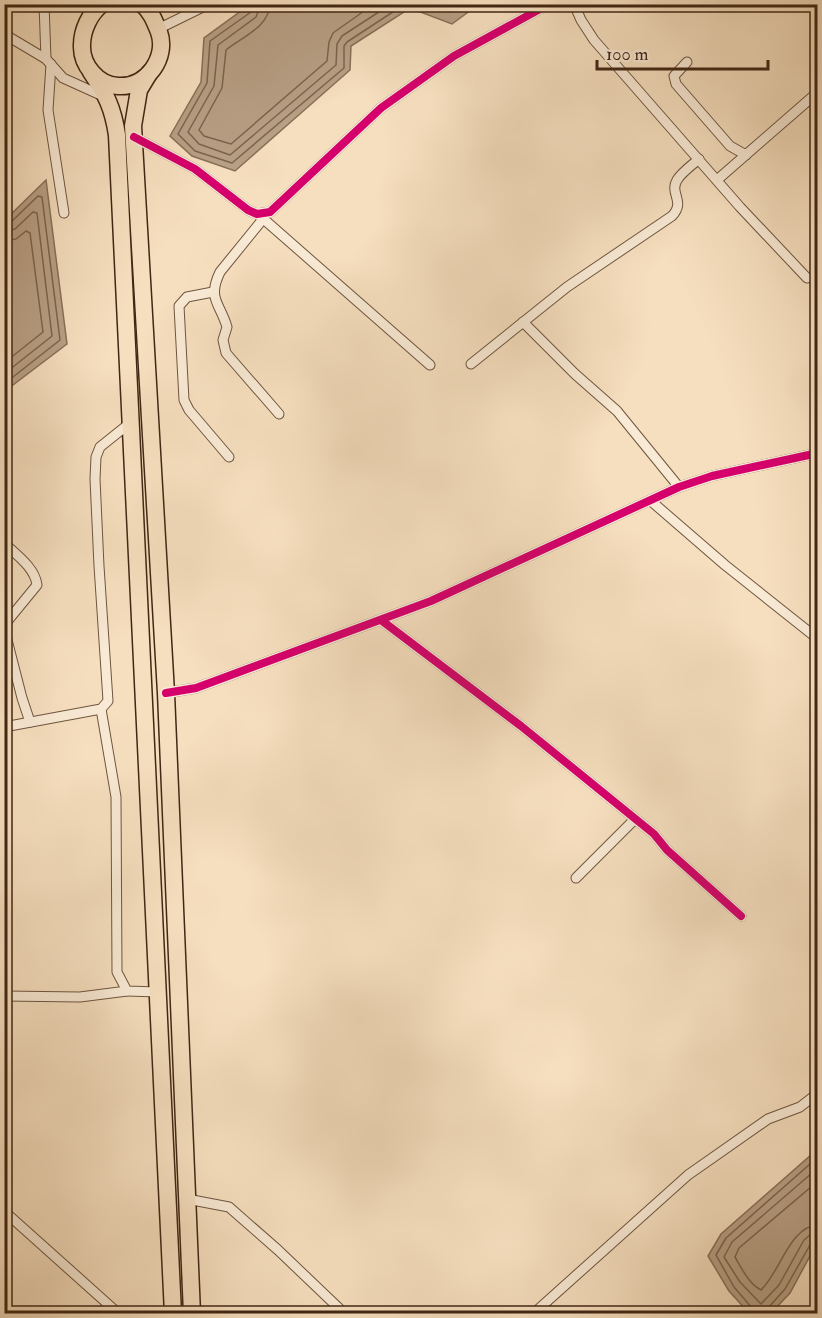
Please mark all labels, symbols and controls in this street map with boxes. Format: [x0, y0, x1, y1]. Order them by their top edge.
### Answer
scale bar [597, 33, 768, 71]
text: 100 m [606, 43, 649, 66]

